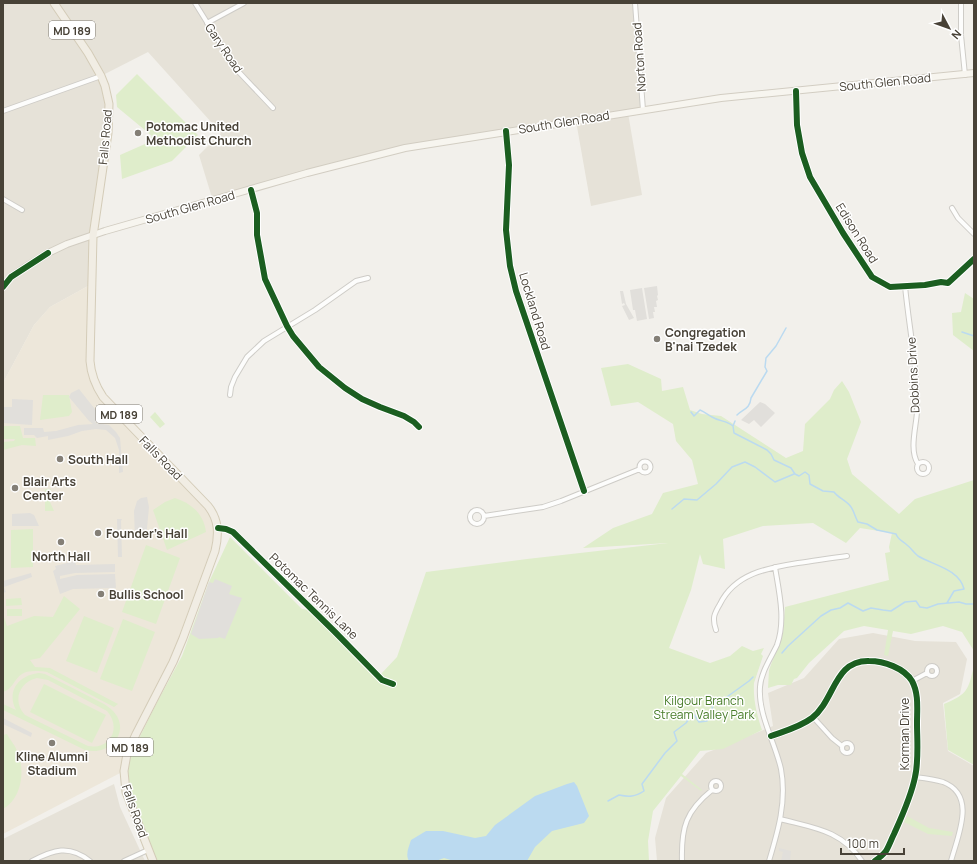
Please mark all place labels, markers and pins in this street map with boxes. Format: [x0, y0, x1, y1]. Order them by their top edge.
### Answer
place label: Potomac United Methodist Church [146, 118, 251, 149]
marker: Potomac United Methodist Church [133, 128, 143, 138]
place label: Congregation B'nai Tzedek [665, 324, 746, 355]
marker: Congregation B'nai Tzedek [652, 334, 662, 344]
place label: South Hall [68, 451, 128, 468]
marker: South Hall [55, 454, 65, 464]
place label: Blair Arts Center [23, 473, 76, 504]
marker: Blair Arts Center [10, 483, 20, 493]
place label: Founder's Hall [106, 525, 188, 542]
marker: Founder's Hall [93, 528, 103, 538]
marker: North Hall [56, 537, 66, 547]
place label: North Hall [32, 548, 90, 565]
place label: Bullis School [109, 586, 184, 603]
marker: Bullis School [96, 589, 106, 599]
marker: Kline Alumni Stadium [47, 738, 57, 748]
place label: Kline Alumni Stadium [16, 748, 88, 779]

